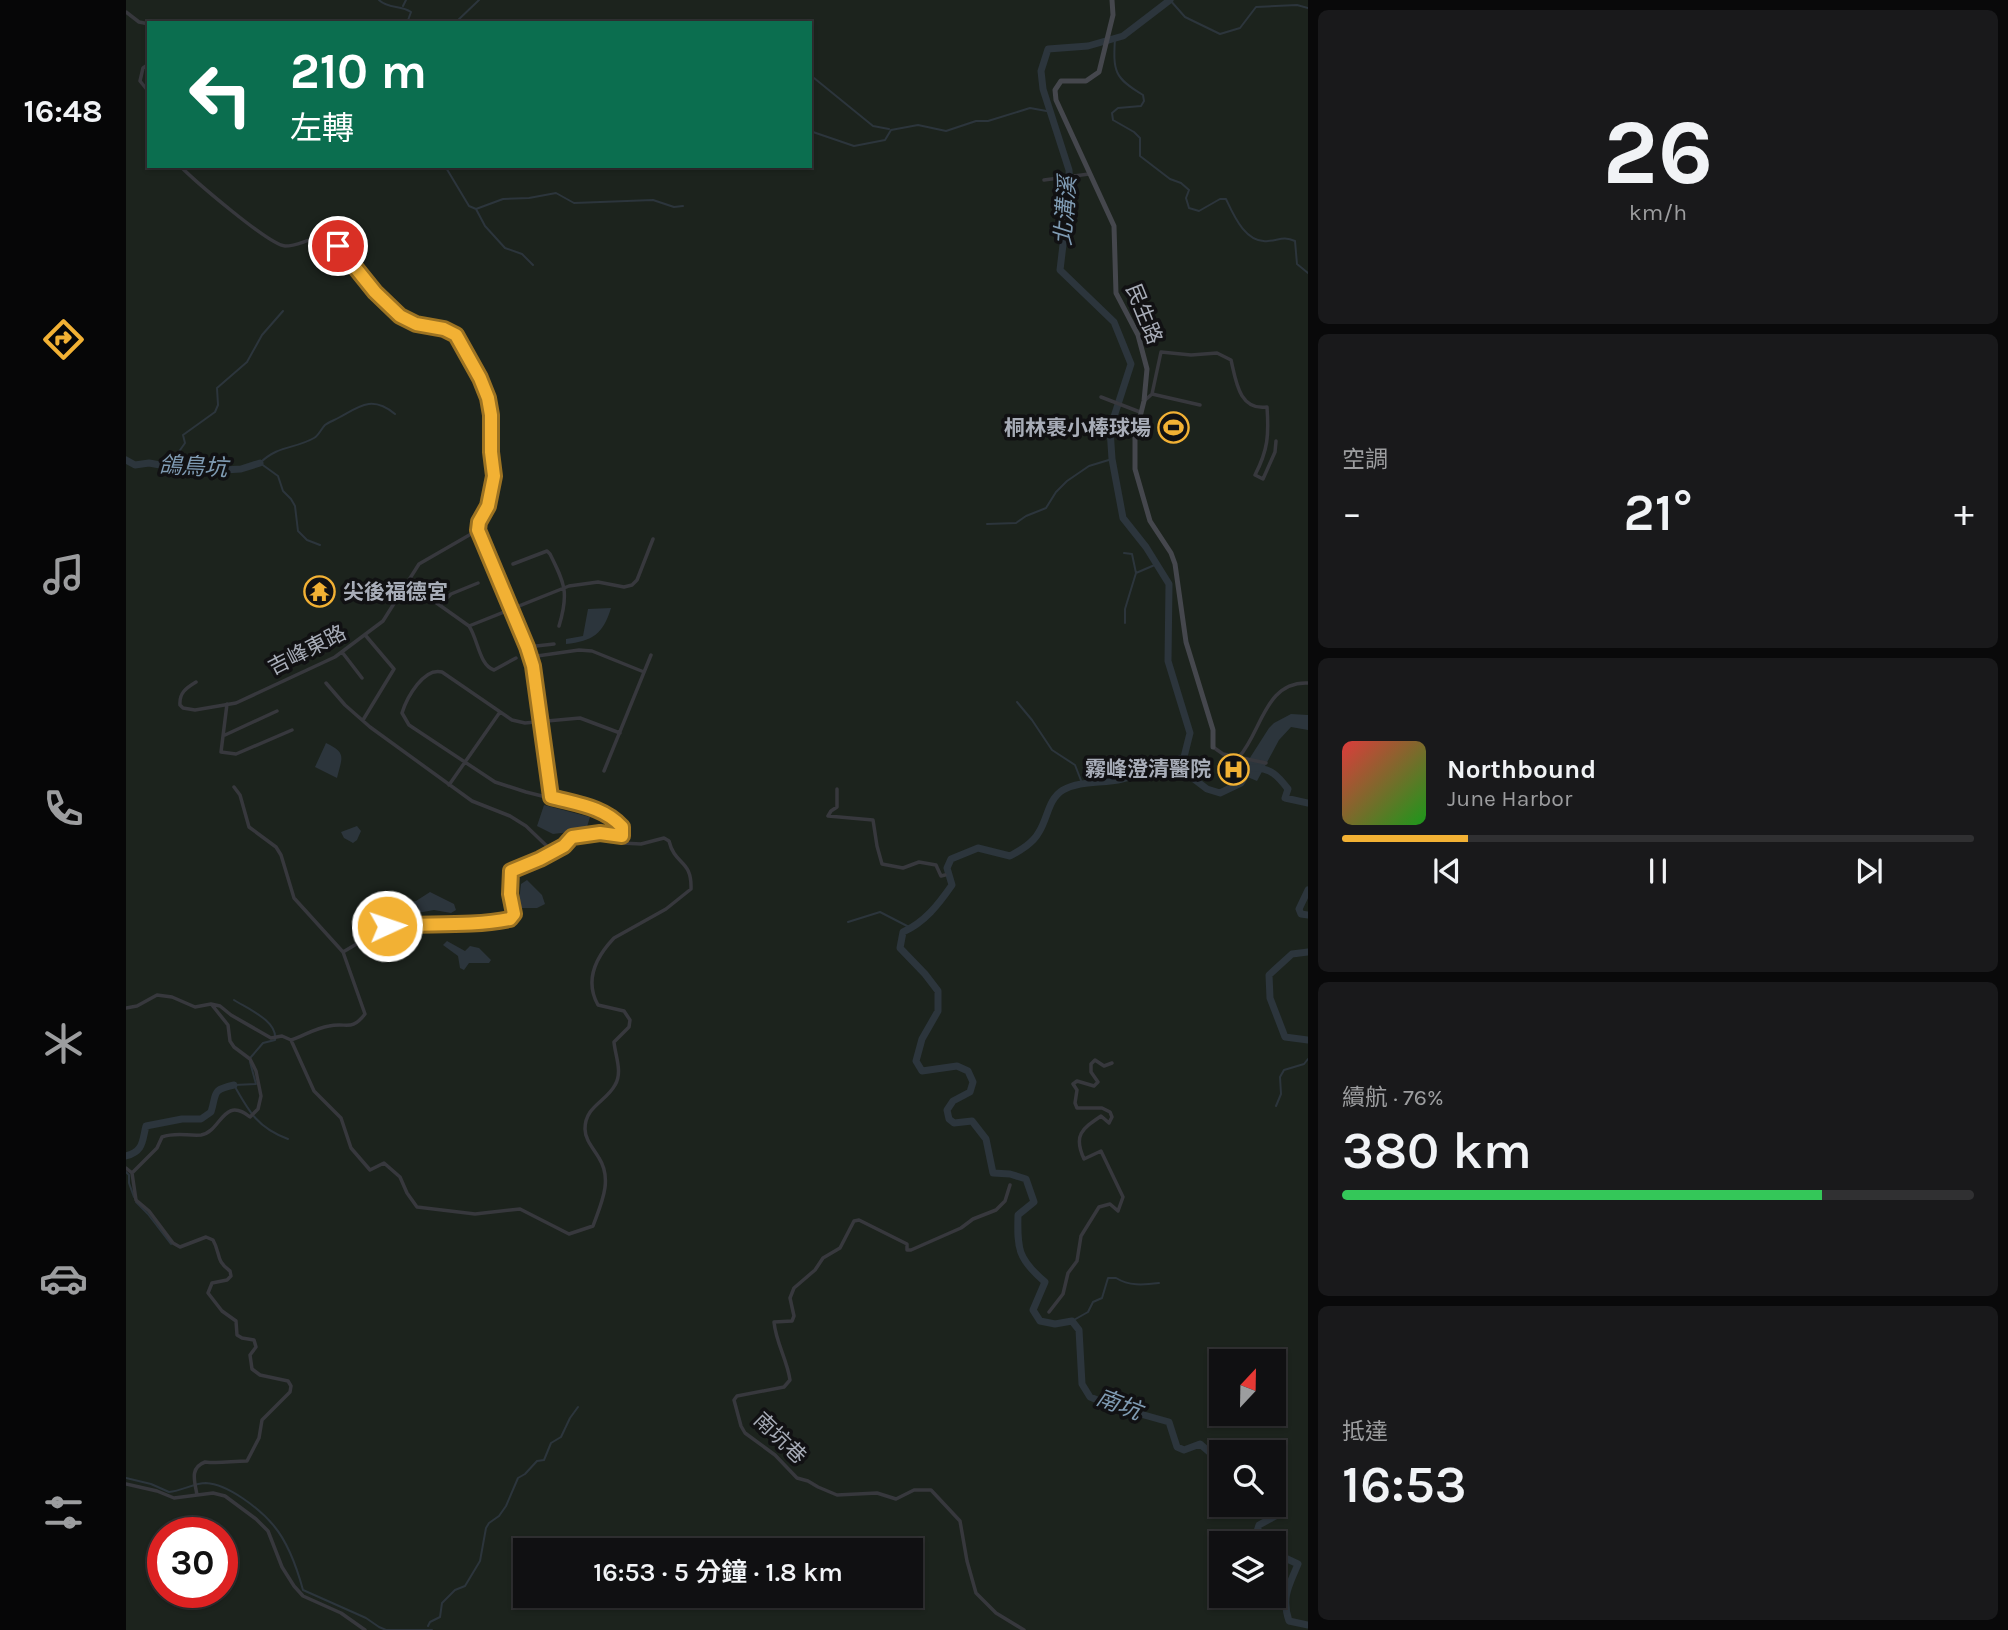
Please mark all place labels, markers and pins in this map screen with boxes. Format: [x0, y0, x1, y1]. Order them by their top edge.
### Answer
pin [308, 216, 368, 276]
sports icon: 桐林裹小棒球場 [1157, 411, 1191, 445]
place label: 桐林裹小棒球場 [1004, 416, 1151, 440]
temple icon: 尖後福德宮 [303, 575, 337, 609]
place label: 尖後福德宮 [343, 580, 448, 604]
hospital icon: 霧峰澄清醫院 [1217, 752, 1251, 786]
place label: 霧峰澄清醫院 [1085, 757, 1211, 781]

